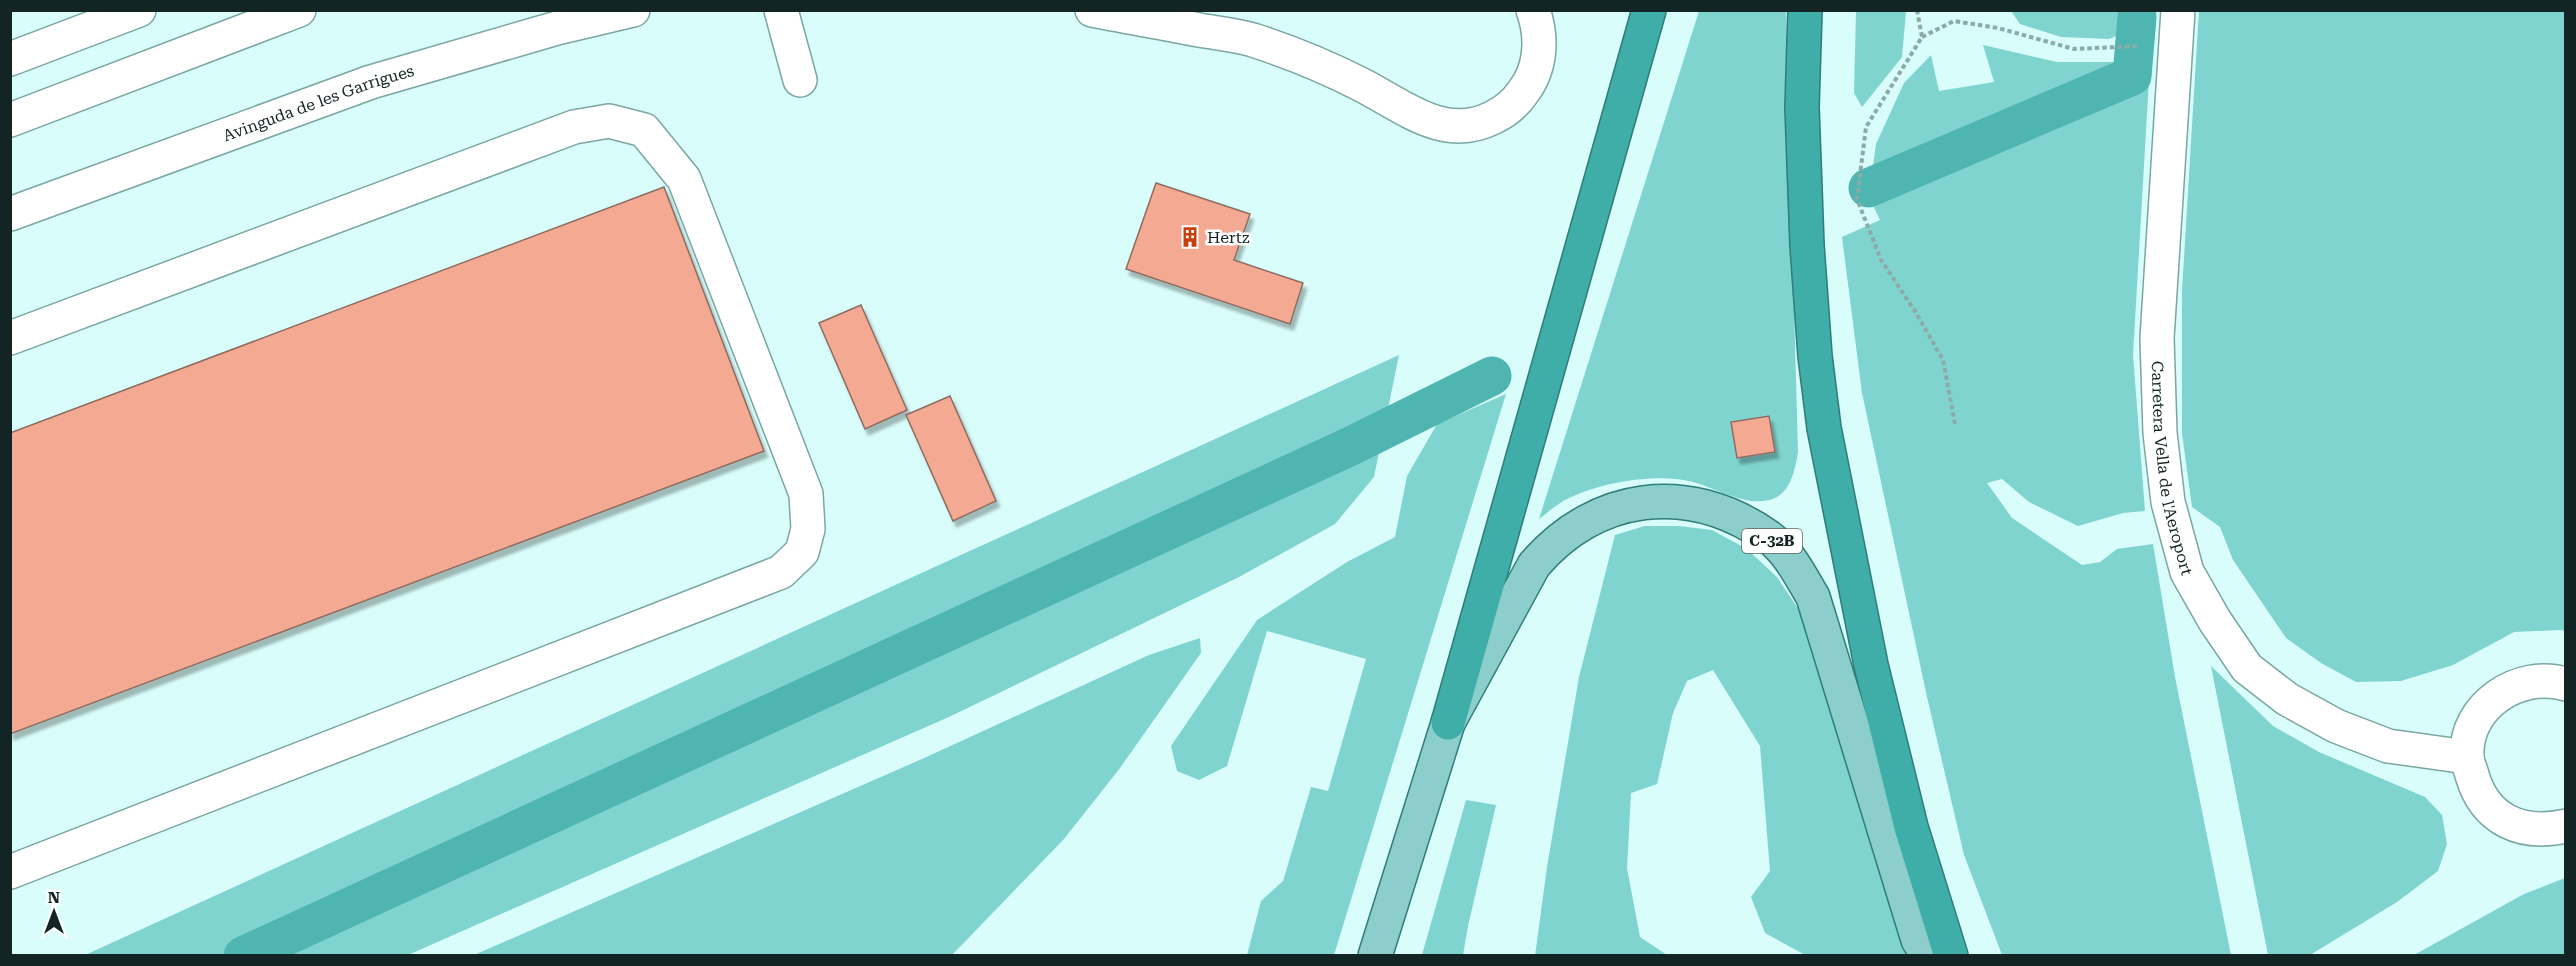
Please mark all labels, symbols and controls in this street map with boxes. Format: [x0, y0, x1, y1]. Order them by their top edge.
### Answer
street label: Avinguda de les Garrigues [220, 61, 417, 145]
building icon: Hertz [1178, 225, 1202, 249]
place label: Hertz [1207, 228, 1250, 247]
street label: Carretera Vella de l'Aeroport [2148, 361, 2196, 577]
road number: C-32B [1742, 529, 1802, 553]
north arrow [24, 882, 84, 942]
text: N [48, 888, 60, 907]

